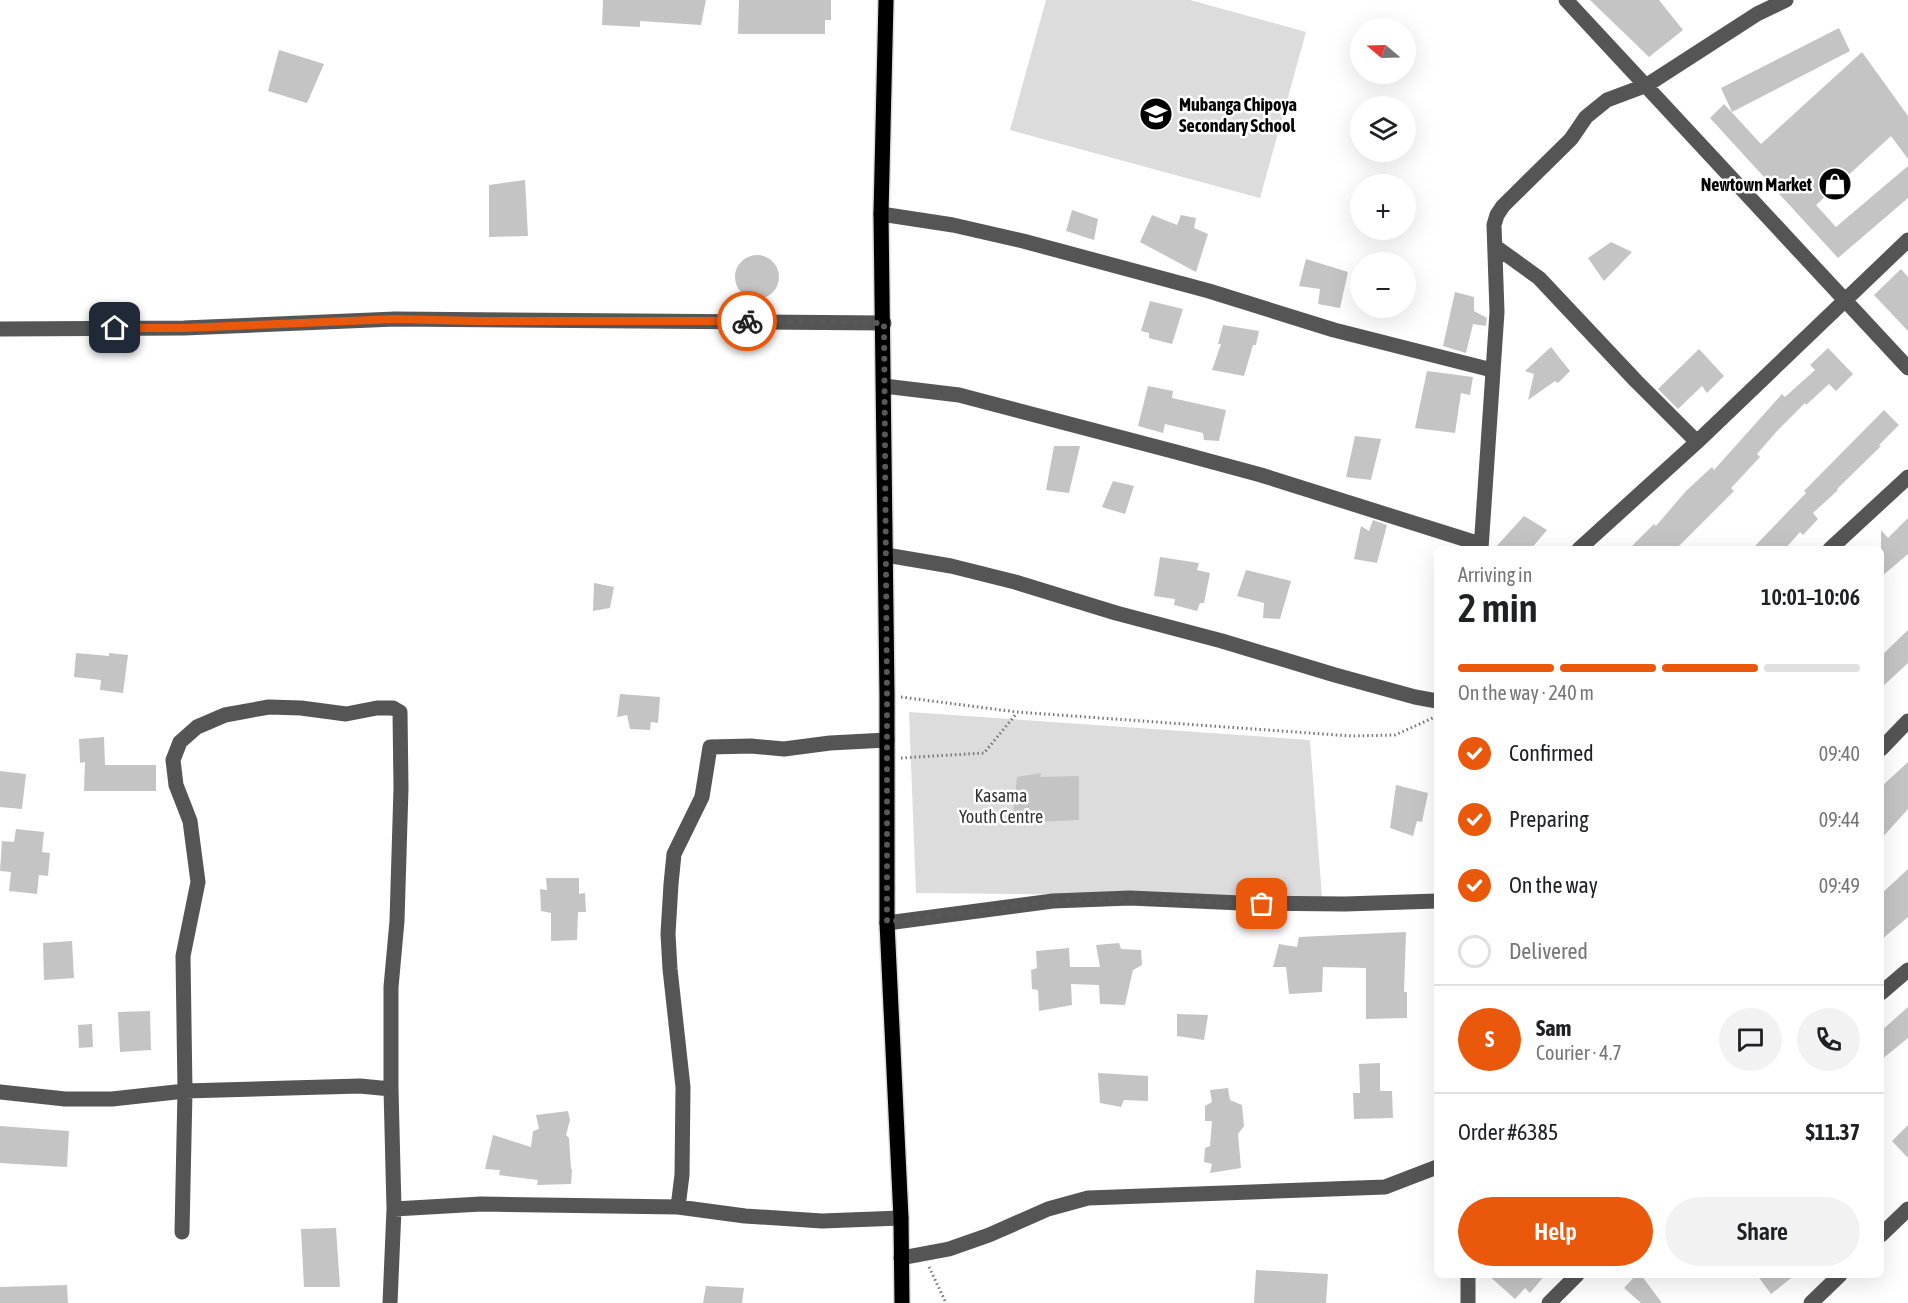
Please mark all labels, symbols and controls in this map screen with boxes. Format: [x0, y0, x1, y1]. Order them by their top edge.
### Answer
north arrow [1350, 18, 1416, 84]
map controls [1350, 18, 1416, 318]
place label: Mubanga Chipoya Secondary School [1179, 94, 1297, 136]
school or university icon: Mubanga Chipoya Secondary School [1138, 96, 1174, 132]
button: layers [1350, 96, 1416, 162]
shop icon: Newtown Market [1817, 166, 1853, 202]
button: + [1350, 174, 1416, 240]
place label: Newtown Market [1701, 174, 1813, 195]
button: − [1350, 252, 1416, 318]
courier [717, 291, 777, 351]
pin [89, 302, 140, 353]
icon: bike [731, 305, 764, 338]
icon: home [98, 311, 131, 344]
text: Arriving in [1458, 563, 1532, 586]
text: 10:01–10:06 [1761, 584, 1860, 610]
text: 2 min [1458, 586, 1538, 630]
text: On the way · 240 m [1458, 681, 1594, 704]
icon: check [1458, 737, 1491, 770]
text: Confirmed [1509, 740, 1594, 766]
text: 09:40 [1819, 742, 1860, 765]
park label: Kasama Youth Centre [959, 785, 1043, 827]
icon: check [1458, 803, 1491, 836]
text: Preparing [1509, 806, 1589, 832]
text: 09:44 [1819, 808, 1860, 831]
icon: check [1458, 869, 1491, 902]
text: On the way [1509, 872, 1598, 898]
text: 09:49 [1819, 874, 1860, 897]
pin [1236, 878, 1287, 929]
icon: bag [1245, 887, 1278, 920]
text: Delivered [1509, 938, 1588, 964]
button: chat [1719, 1008, 1782, 1071]
button: phone [1797, 1008, 1860, 1071]
text: Sam [1536, 1015, 1571, 1041]
text: S [1485, 1026, 1494, 1052]
text: Courier · 4.7 [1536, 1041, 1622, 1064]
text: Order #6385 [1458, 1119, 1558, 1145]
text: $11.37 [1805, 1119, 1860, 1145]
button: Help [1458, 1197, 1653, 1266]
button: Share [1665, 1197, 1860, 1266]

